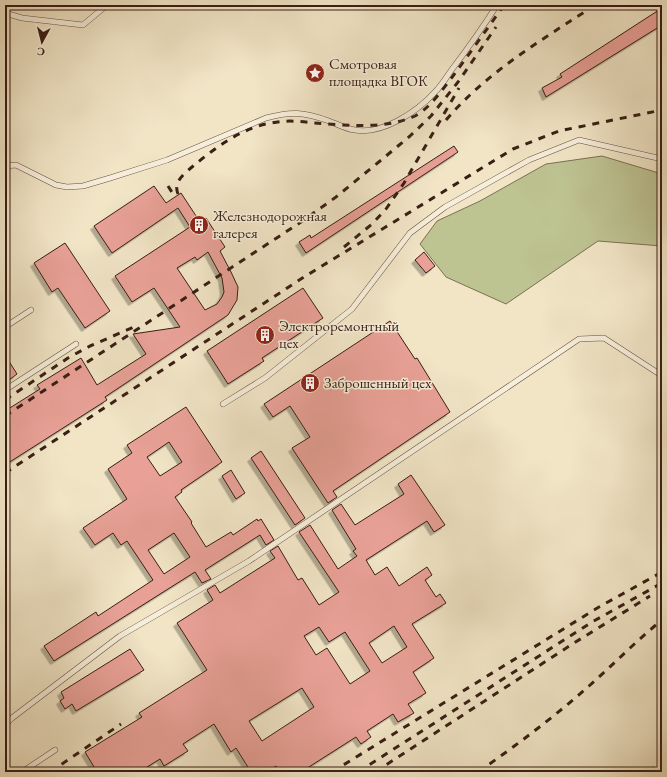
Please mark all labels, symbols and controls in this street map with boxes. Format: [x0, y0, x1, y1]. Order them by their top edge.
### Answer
north arrow [22, 22, 62, 62]
text: С [36, 44, 46, 59]
place label: Смотровая площадка ВГОК [329, 54, 428, 90]
place icon: Смотровая площадка ВГОК [304, 62, 326, 84]
place label: Железнодорожная галерея [212, 206, 327, 242]
building icon: Железнодорожная галерея [188, 214, 210, 236]
place label: Электроремонтный цех [279, 316, 399, 352]
building icon: Электроремонтный цех [254, 324, 276, 346]
building icon: Заброшенный цех [299, 372, 321, 394]
place label: Заброшенный цех [324, 373, 432, 392]

